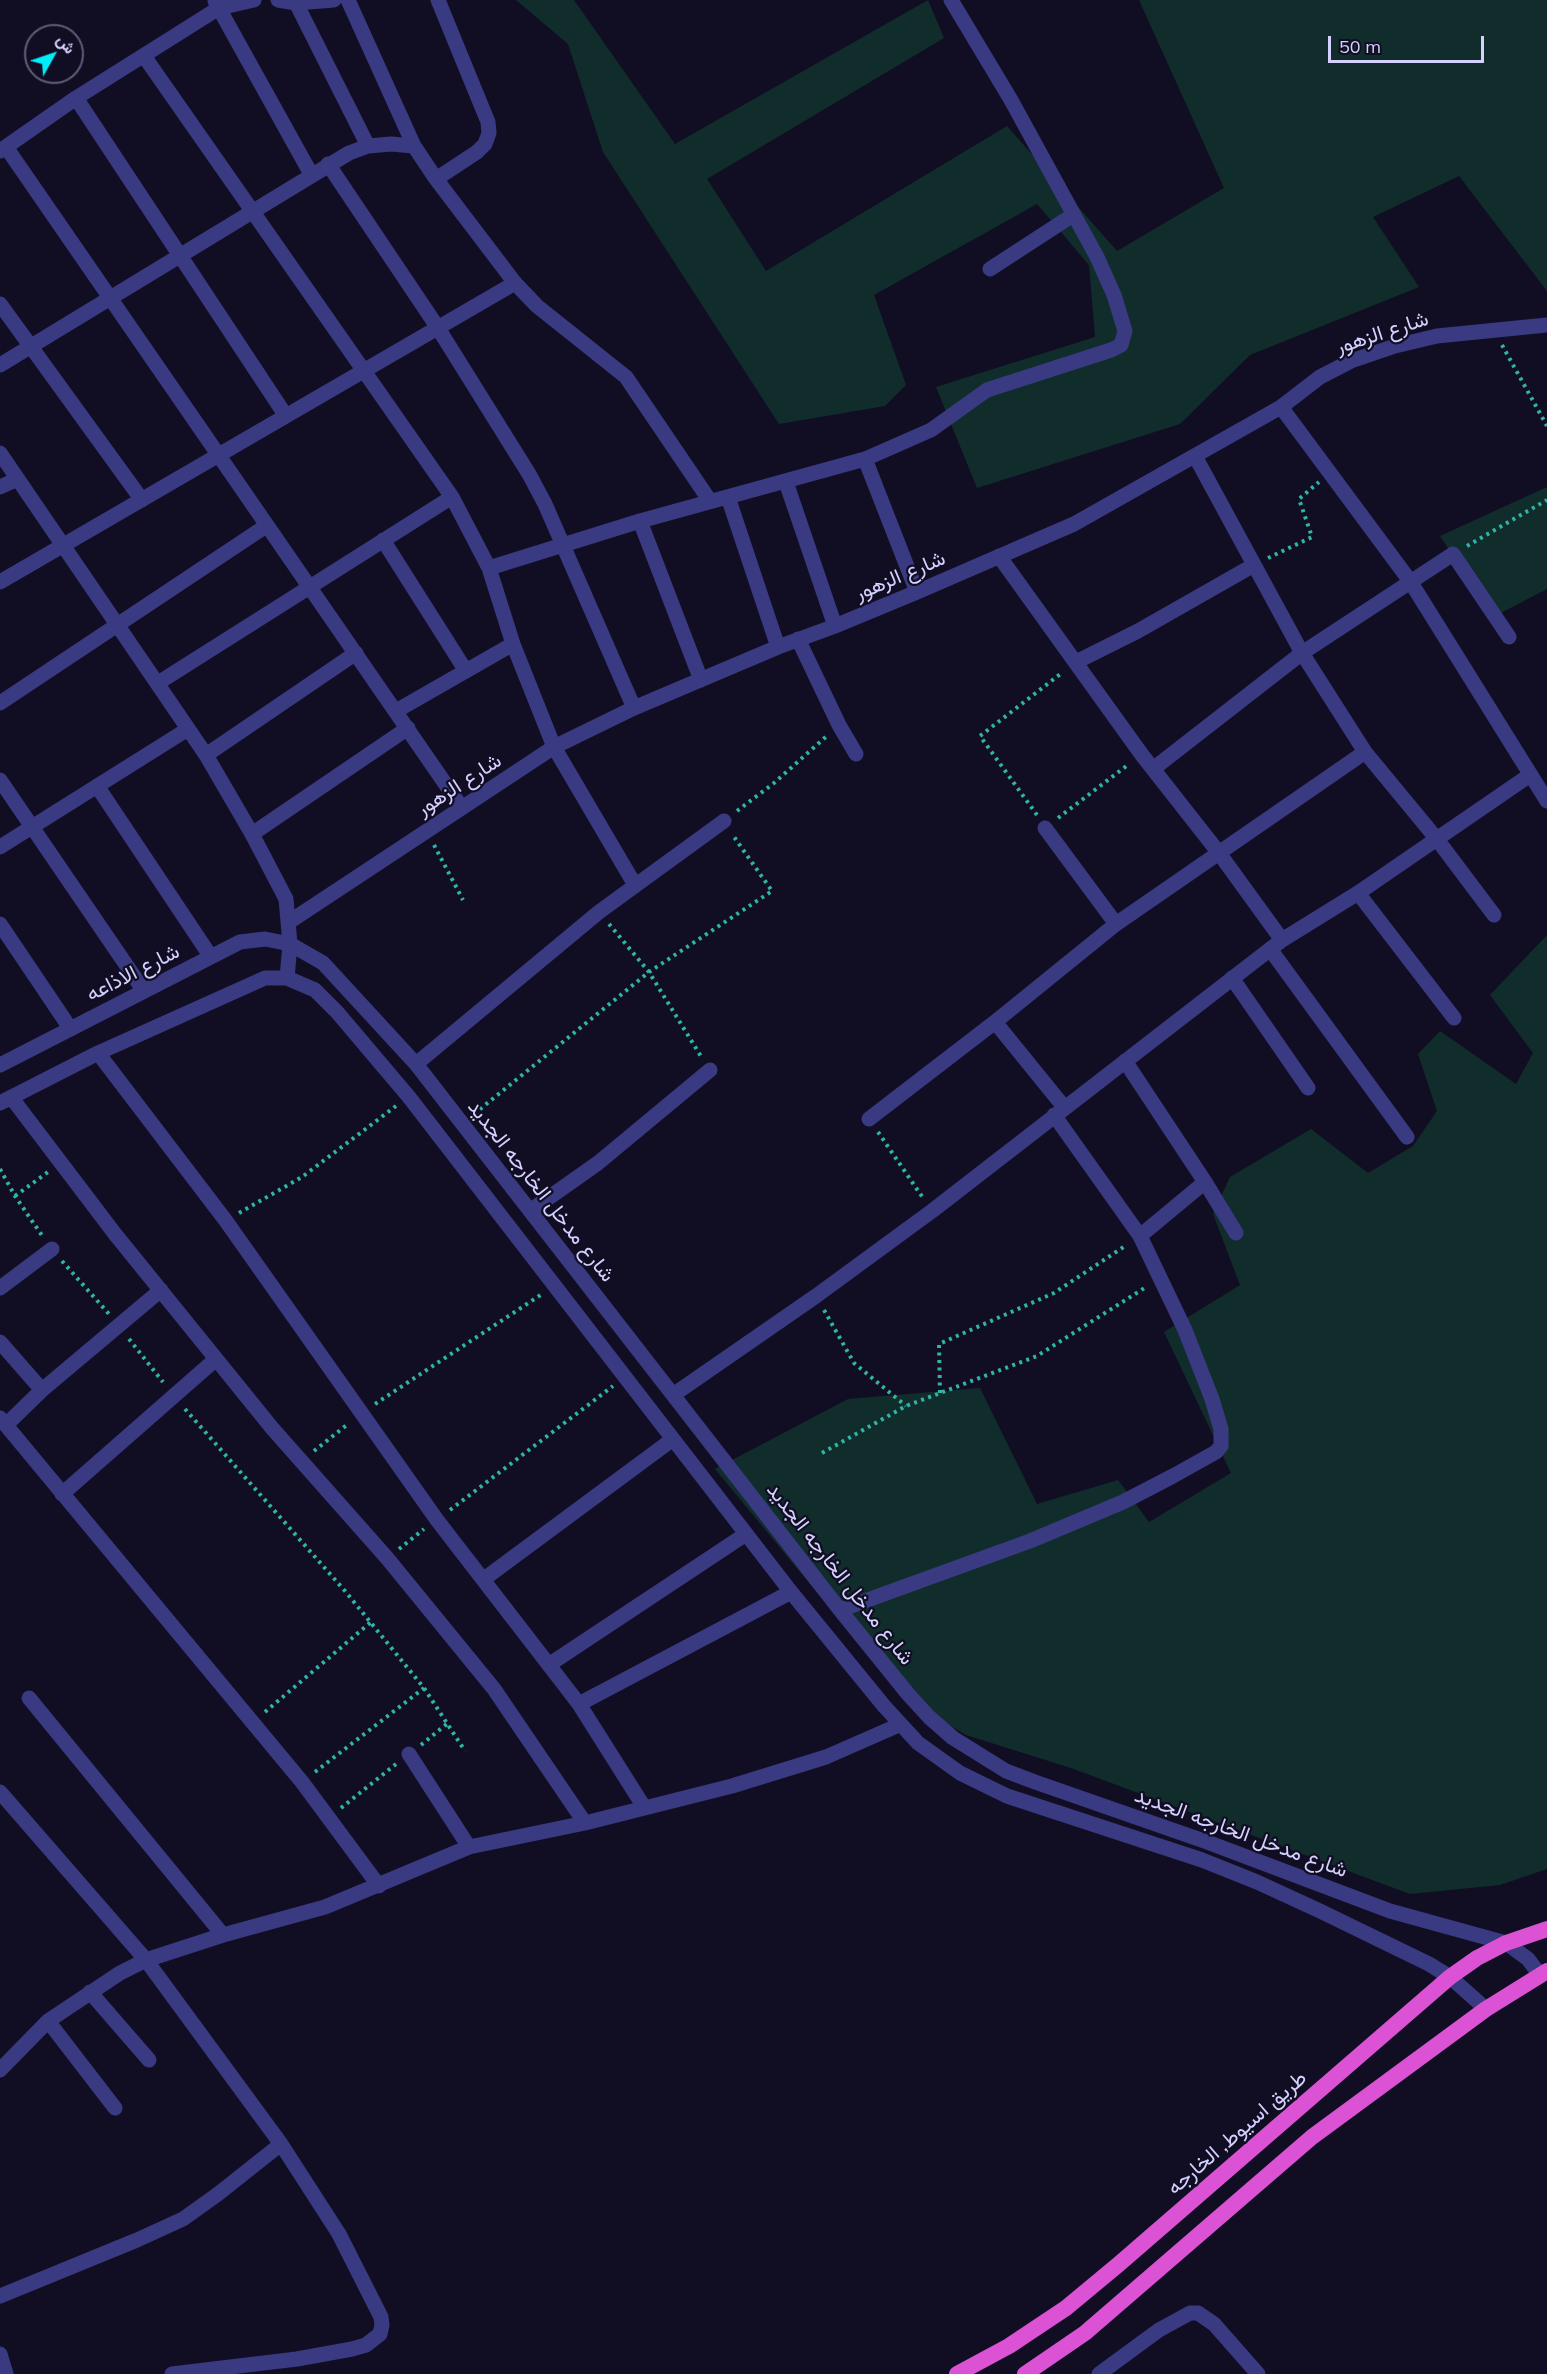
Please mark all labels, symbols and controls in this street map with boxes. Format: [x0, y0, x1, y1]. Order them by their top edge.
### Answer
north arrow [24, 24, 84, 84]
scale bar [1331, 24, 1487, 62]
text: ش [52, 30, 80, 58]
text: 50 m [1339, 35, 1381, 58]
street label: شارع الزهور [1332, 306, 1432, 360]
street label: شارع الزهور [851, 546, 949, 606]
street label: شارع الزهور [412, 748, 506, 822]
street label: شارع الاذاعه [82, 939, 184, 1007]
street label: شارع مدخل الخارجه الجديد [462, 1095, 620, 1287]
street label: شارع مدخل الخارجه الجديد [761, 1478, 919, 1670]
street label: شارع مدخل الخارجه الجديد [1131, 1783, 1351, 1883]
street label: طريق اسيوط, الخارجه [1162, 2066, 1312, 2200]

